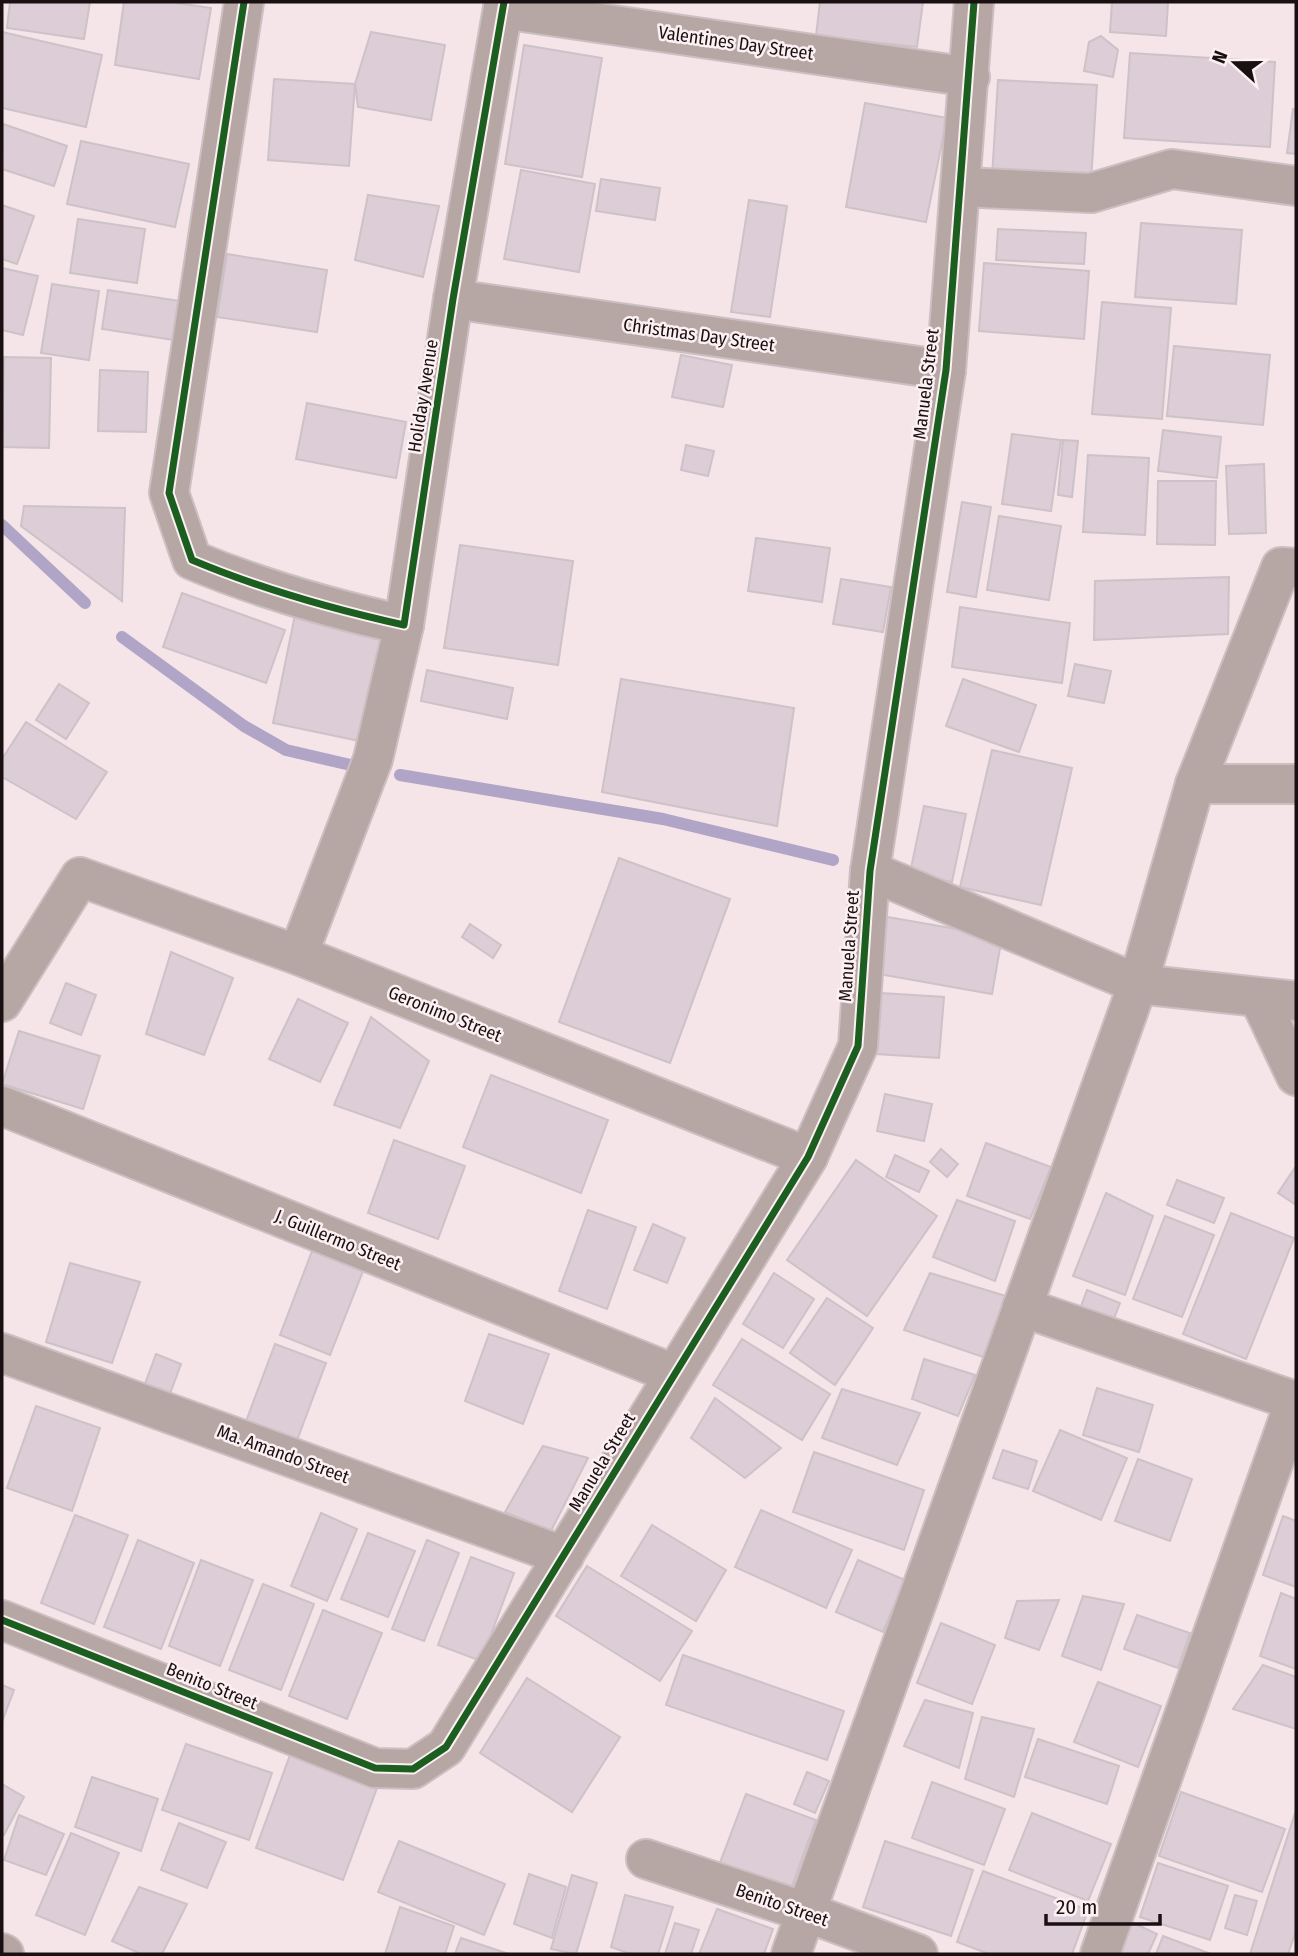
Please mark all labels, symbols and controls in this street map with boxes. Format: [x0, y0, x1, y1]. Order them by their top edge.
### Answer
street label: Valentines Day Street [657, 21, 815, 65]
north arrow [1200, 28, 1270, 98]
text: N [1207, 48, 1232, 67]
street label: Christmas Day Street [622, 313, 776, 357]
street label: Manuela Street [908, 327, 944, 441]
street label: Holiday Avenue [403, 338, 443, 454]
street label: Manuela Street [834, 890, 864, 1002]
street label: Geronimo Street [385, 981, 505, 1047]
street label: J. Guillermo Street [272, 1205, 404, 1275]
street label: Manuela Street [564, 1409, 640, 1515]
street label: Ma. Amando Street [214, 1420, 352, 1488]
street label: Benito Street [163, 1658, 261, 1714]
street label: Benito Street [733, 1879, 831, 1931]
scale bar [1046, 1882, 1160, 1926]
text: 20 m [1056, 1894, 1097, 1920]

